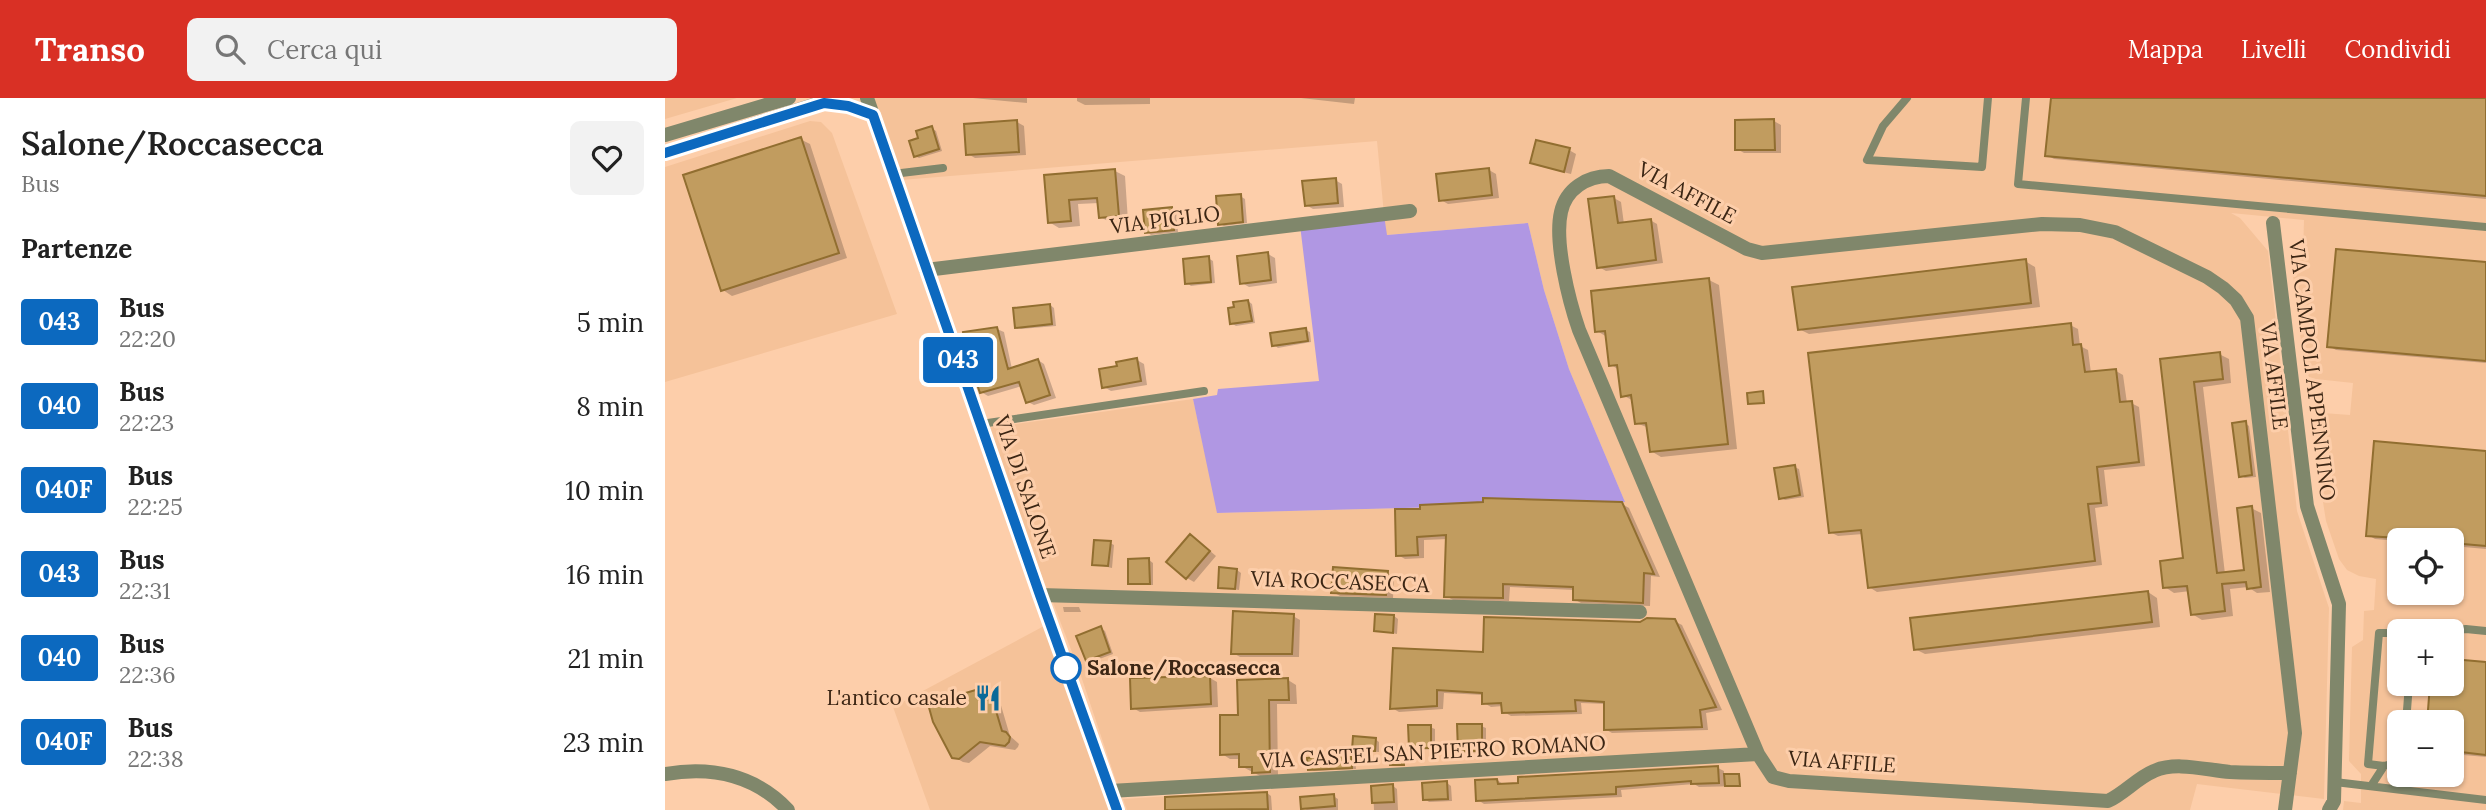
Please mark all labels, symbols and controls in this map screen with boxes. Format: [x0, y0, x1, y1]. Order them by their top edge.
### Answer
search box [187, 18, 677, 81]
text: Transo [35, 28, 145, 70]
icon: search [211, 30, 249, 68]
text: Cerca qui [267, 33, 382, 66]
text: Mappa [2128, 34, 2203, 65]
text: Livelli [2241, 34, 2307, 65]
text: Condividi [2345, 34, 2451, 65]
button: heart [570, 121, 644, 195]
text: Salone/Roccasecca [21, 122, 324, 164]
street label: VIA AFFILE [1632, 155, 1741, 230]
text: Bus [21, 169, 60, 198]
street label: VIA PIGLIO [1107, 199, 1221, 240]
text: Partenze [21, 232, 132, 265]
street label: VIA CAMPOLI APPENNINO [2283, 237, 2342, 502]
text: Bus [119, 291, 165, 324]
text: 043 [39, 306, 80, 337]
text: 5 min [577, 306, 644, 339]
street label: VIA AFFILE [2254, 320, 2294, 431]
text: 22:20 [119, 324, 176, 353]
line badge: 043 [918, 337, 998, 383]
text: 043 [937, 344, 979, 375]
text: Bus [119, 375, 165, 408]
text: 040 [38, 390, 81, 421]
text: 8 min [576, 390, 644, 423]
text: 22:23 [119, 408, 174, 437]
street label: VIA DI SALONE [988, 411, 1063, 562]
text: Bus [127, 459, 173, 492]
text: 040F [35, 474, 92, 505]
text: 10 min [565, 474, 644, 507]
text: 22:25 [127, 492, 183, 521]
map controls [2387, 528, 2464, 787]
button: locate [2387, 528, 2464, 605]
text: Bus [119, 543, 165, 576]
text: 043 [39, 558, 80, 589]
text: 16 min [566, 558, 644, 591]
street label: VIA ROCCASECCA [1249, 565, 1431, 598]
text: 22:31 [119, 576, 171, 605]
button: + [2387, 619, 2464, 696]
text: Bus [119, 627, 165, 660]
text: 040 [38, 642, 81, 673]
text: 21 min [567, 642, 644, 675]
marker: Salone/Roccasecca [1051, 653, 1081, 683]
place label: Salone/Roccasecca [1087, 654, 1280, 681]
text: 22:36 [119, 660, 176, 689]
restaurant icon: L'antico casale [973, 683, 1003, 713]
place label: L'antico casale [826, 684, 967, 711]
button: − [2387, 710, 2464, 787]
text: Bus [127, 711, 173, 744]
text: 040F [35, 726, 92, 757]
text: 23 min [563, 726, 644, 759]
street label: VIA CASTEL SAN PIETRO ROMANO [1259, 729, 1606, 774]
text: 22:38 [127, 744, 184, 773]
street label: VIA AFFILE [1786, 744, 1897, 779]

